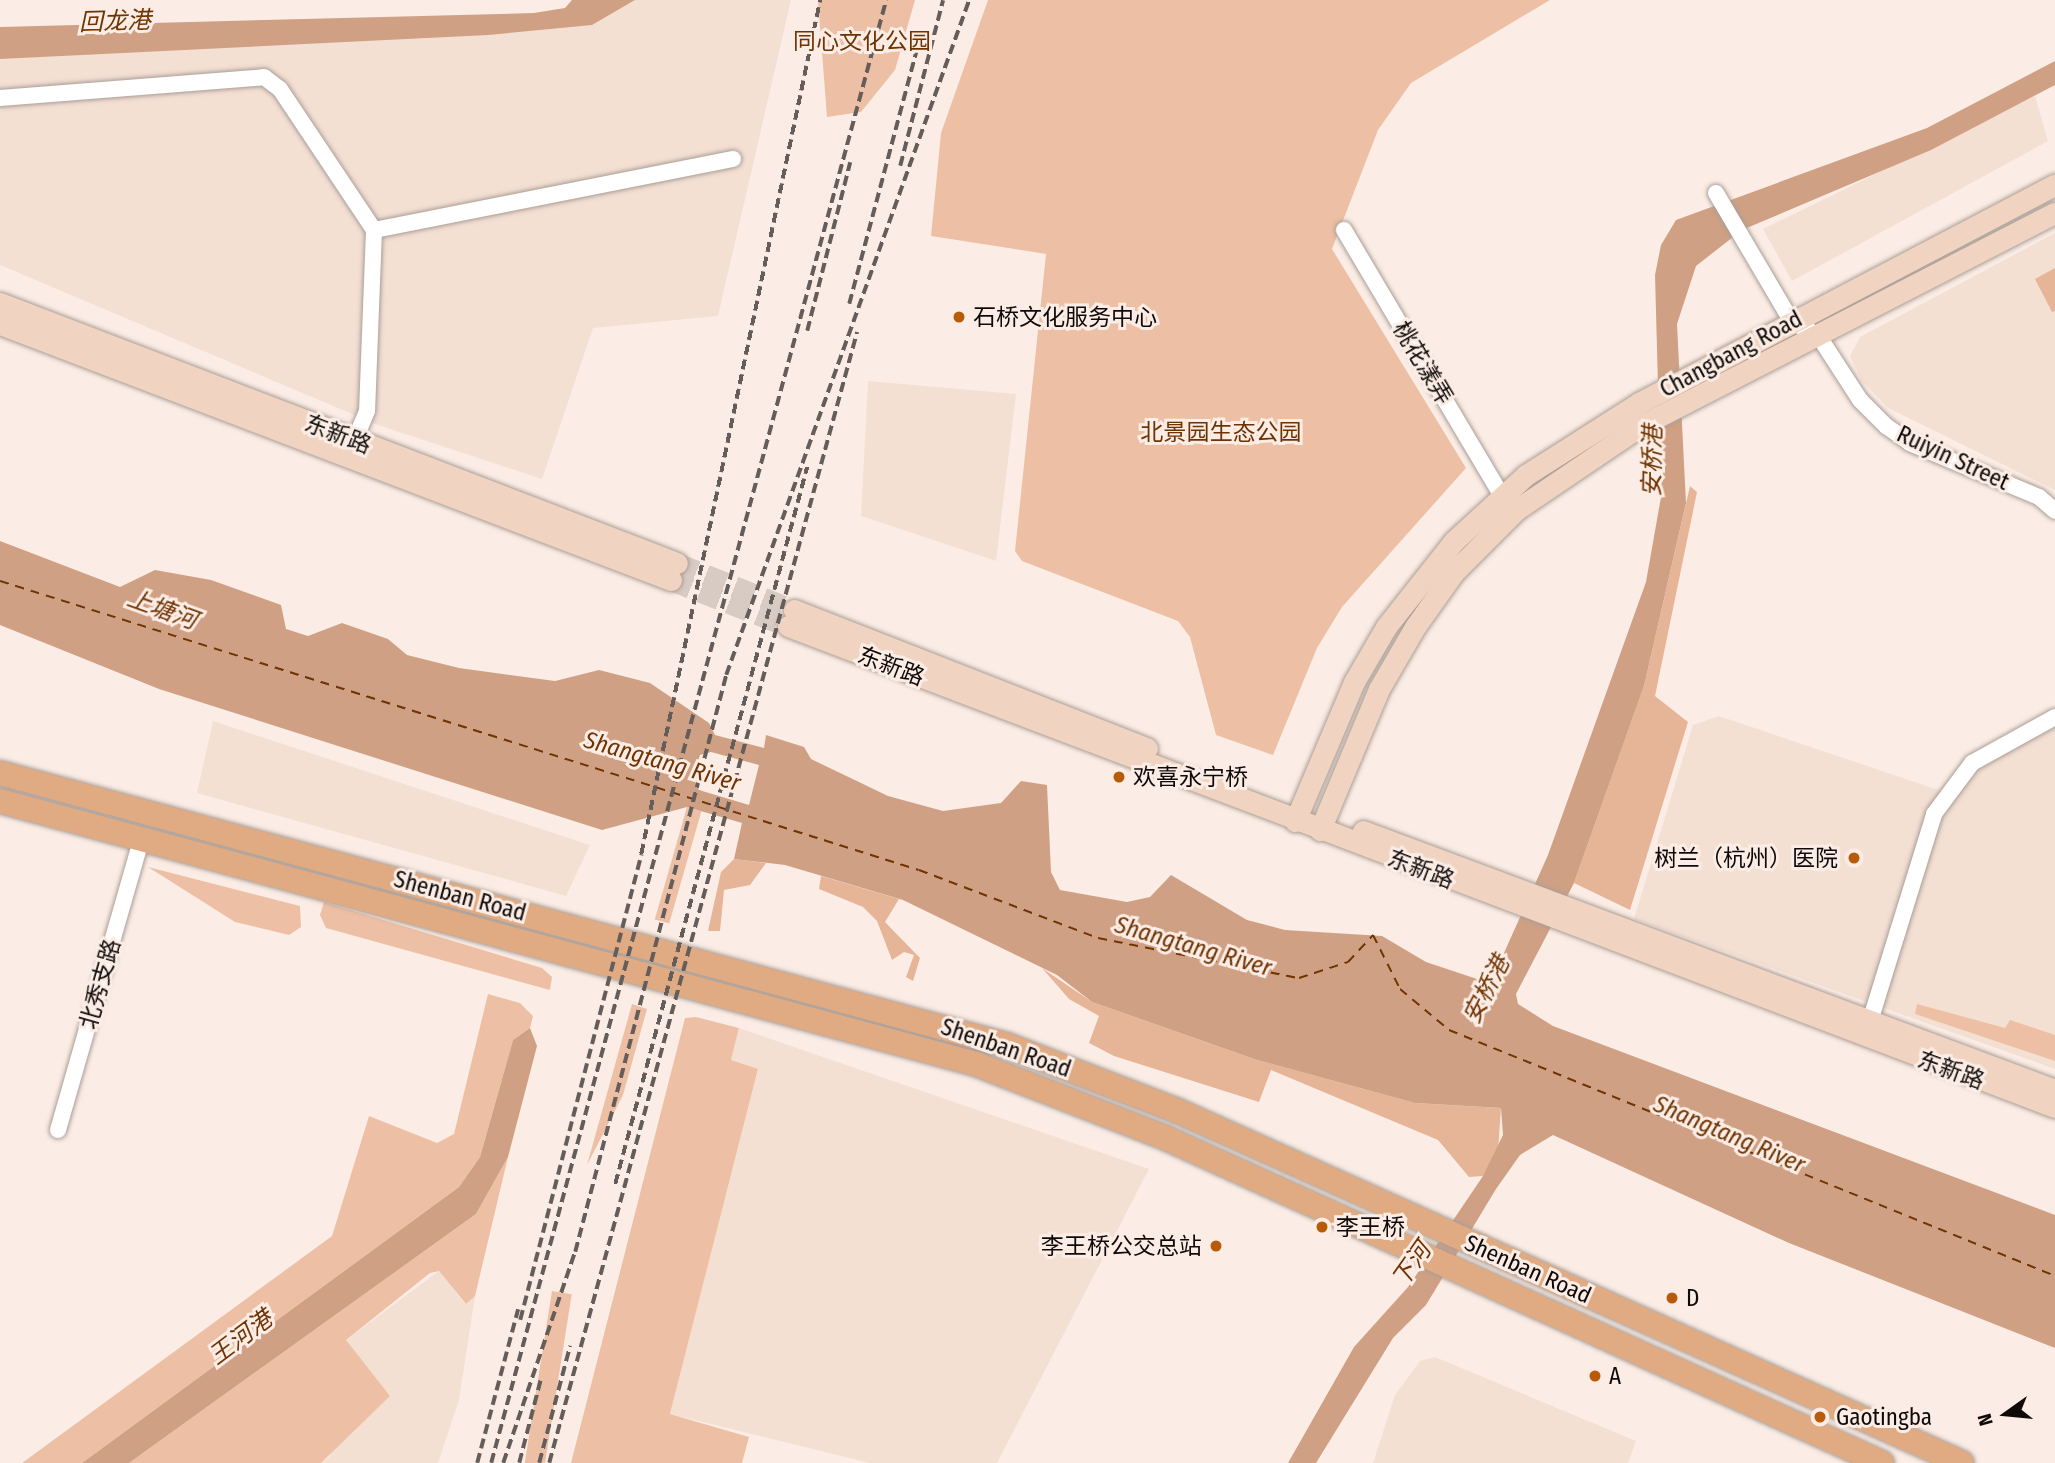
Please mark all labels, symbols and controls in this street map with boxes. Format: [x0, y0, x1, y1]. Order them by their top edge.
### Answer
water label: 回龙港 [79, 6, 151, 38]
park label: 同心文化公园 [793, 27, 931, 55]
place label: 石桥文化服务中心 [973, 303, 1157, 331]
street label: Changbang Road [1655, 305, 1807, 403]
marker: 石桥文化服务中心 [951, 309, 967, 325]
street label: 桃花漾弄 [1387, 316, 1459, 410]
street label: 东新路 [301, 409, 375, 459]
park label: 北景园生态公园 [1141, 418, 1301, 446]
street label: Ruiyin Street [1893, 420, 2013, 496]
water label: 安桥港 [1638, 425, 1668, 497]
water label: 上塘河 [123, 584, 201, 636]
street label: 东新路 [854, 641, 928, 691]
water label: Shangtang River [580, 726, 744, 798]
place label: 欢喜永宁桥 [1133, 763, 1248, 791]
marker: 欢喜永宁桥 [1111, 769, 1127, 785]
street label: 东新路 [1384, 844, 1458, 894]
place label: 树兰（杭州）医院 [1654, 844, 1838, 872]
marker: 树兰（杭州）医院 [1844, 848, 1864, 868]
street label: Shenban Road [391, 865, 529, 927]
water label: Shangtang River [1111, 911, 1275, 983]
street label: 北秀支路 [74, 936, 126, 1032]
water label: 安桥港 [1458, 951, 1516, 1029]
street label: Shenban Road [937, 1013, 1075, 1083]
street label: 东新路 [1914, 1045, 1988, 1095]
water label: Shangtang River [1649, 1090, 1809, 1180]
place label: 李王桥 [1336, 1213, 1405, 1241]
marker: 李王桥 [1314, 1219, 1330, 1235]
street label: Shenban Road [1460, 1229, 1596, 1309]
place label: 李王桥公交总站 [1041, 1232, 1202, 1260]
water label: 下河 [1386, 1237, 1438, 1293]
marker: 李王桥公交总站 [1208, 1238, 1224, 1254]
place label: D [1686, 1284, 1699, 1312]
marker: D [1664, 1290, 1680, 1306]
water label: 王河港 [204, 1305, 278, 1371]
place label: A [1609, 1362, 1621, 1390]
marker: A [1587, 1368, 1603, 1384]
north arrow [1971, 1379, 2041, 1449]
place label: Gaotingba [1836, 1403, 1932, 1431]
marker: Gaotingba [1810, 1407, 1830, 1427]
text: N [1973, 1411, 1998, 1428]

